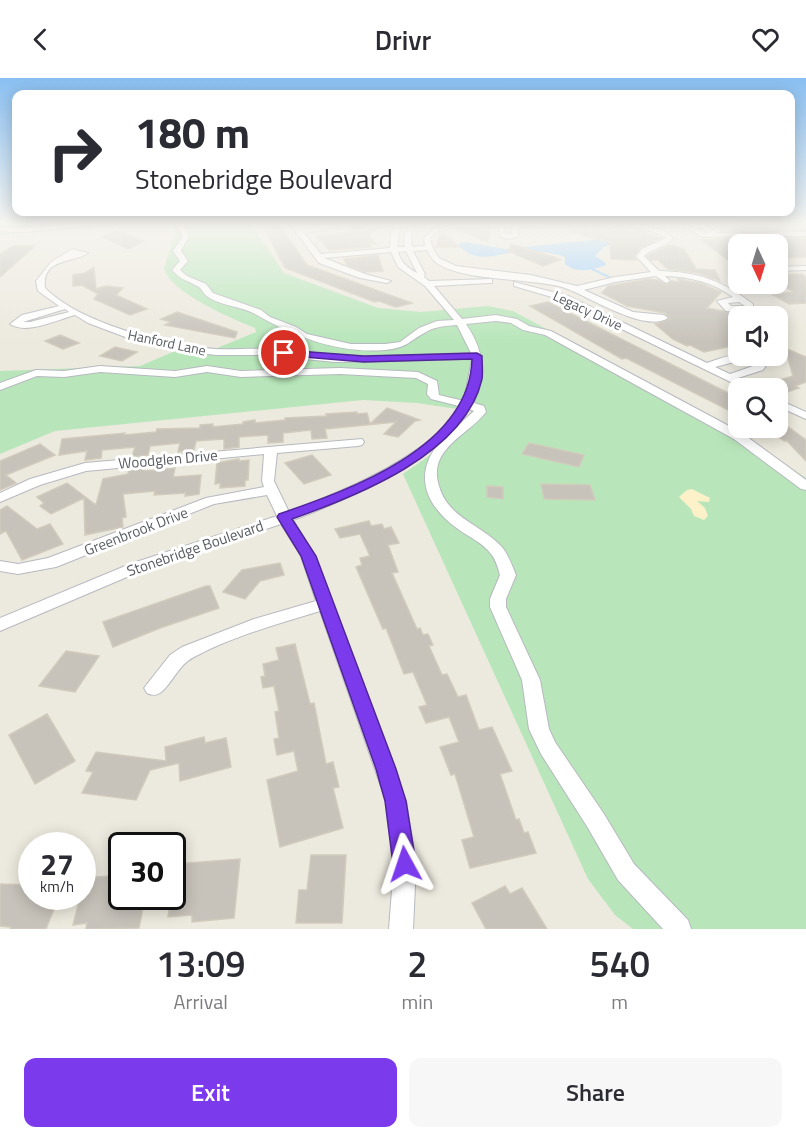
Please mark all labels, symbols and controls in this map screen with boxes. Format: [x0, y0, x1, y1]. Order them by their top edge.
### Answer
text: Drivr [375, 19, 431, 60]
icon: back [24, 23, 57, 56]
icon: heart [749, 23, 782, 56]
text: 180 m [135, 100, 250, 164]
icon: right [36, 114, 114, 192]
text: Stonebridge Boulevard [135, 158, 393, 199]
north arrow [728, 234, 788, 294]
map controls [728, 234, 788, 438]
street label: Legacy Drive [550, 285, 626, 335]
button: sound [728, 306, 788, 366]
street label: Hanford Lane [126, 323, 208, 361]
pin [258, 327, 309, 378]
icon: arrive [267, 336, 300, 369]
button: search [728, 378, 788, 438]
street label: Woodglen Drive [117, 443, 219, 475]
street label: Greenbrook Drive [81, 501, 191, 561]
street label: Stonebridge Boulevard [124, 514, 266, 582]
speed limit sign: 30 [108, 832, 186, 910]
position arrow [373, 832, 437, 896]
text: 27 [40, 841, 74, 887]
text: km/h [40, 875, 74, 898]
text: 13:09 [156, 936, 245, 991]
text: 2 [407, 936, 427, 991]
text: 540 [589, 936, 650, 991]
text: Arrival [174, 986, 228, 1017]
text: min [401, 986, 433, 1017]
text: m [611, 986, 628, 1017]
button: Exit [24, 1058, 397, 1127]
button: Share [409, 1058, 782, 1127]

